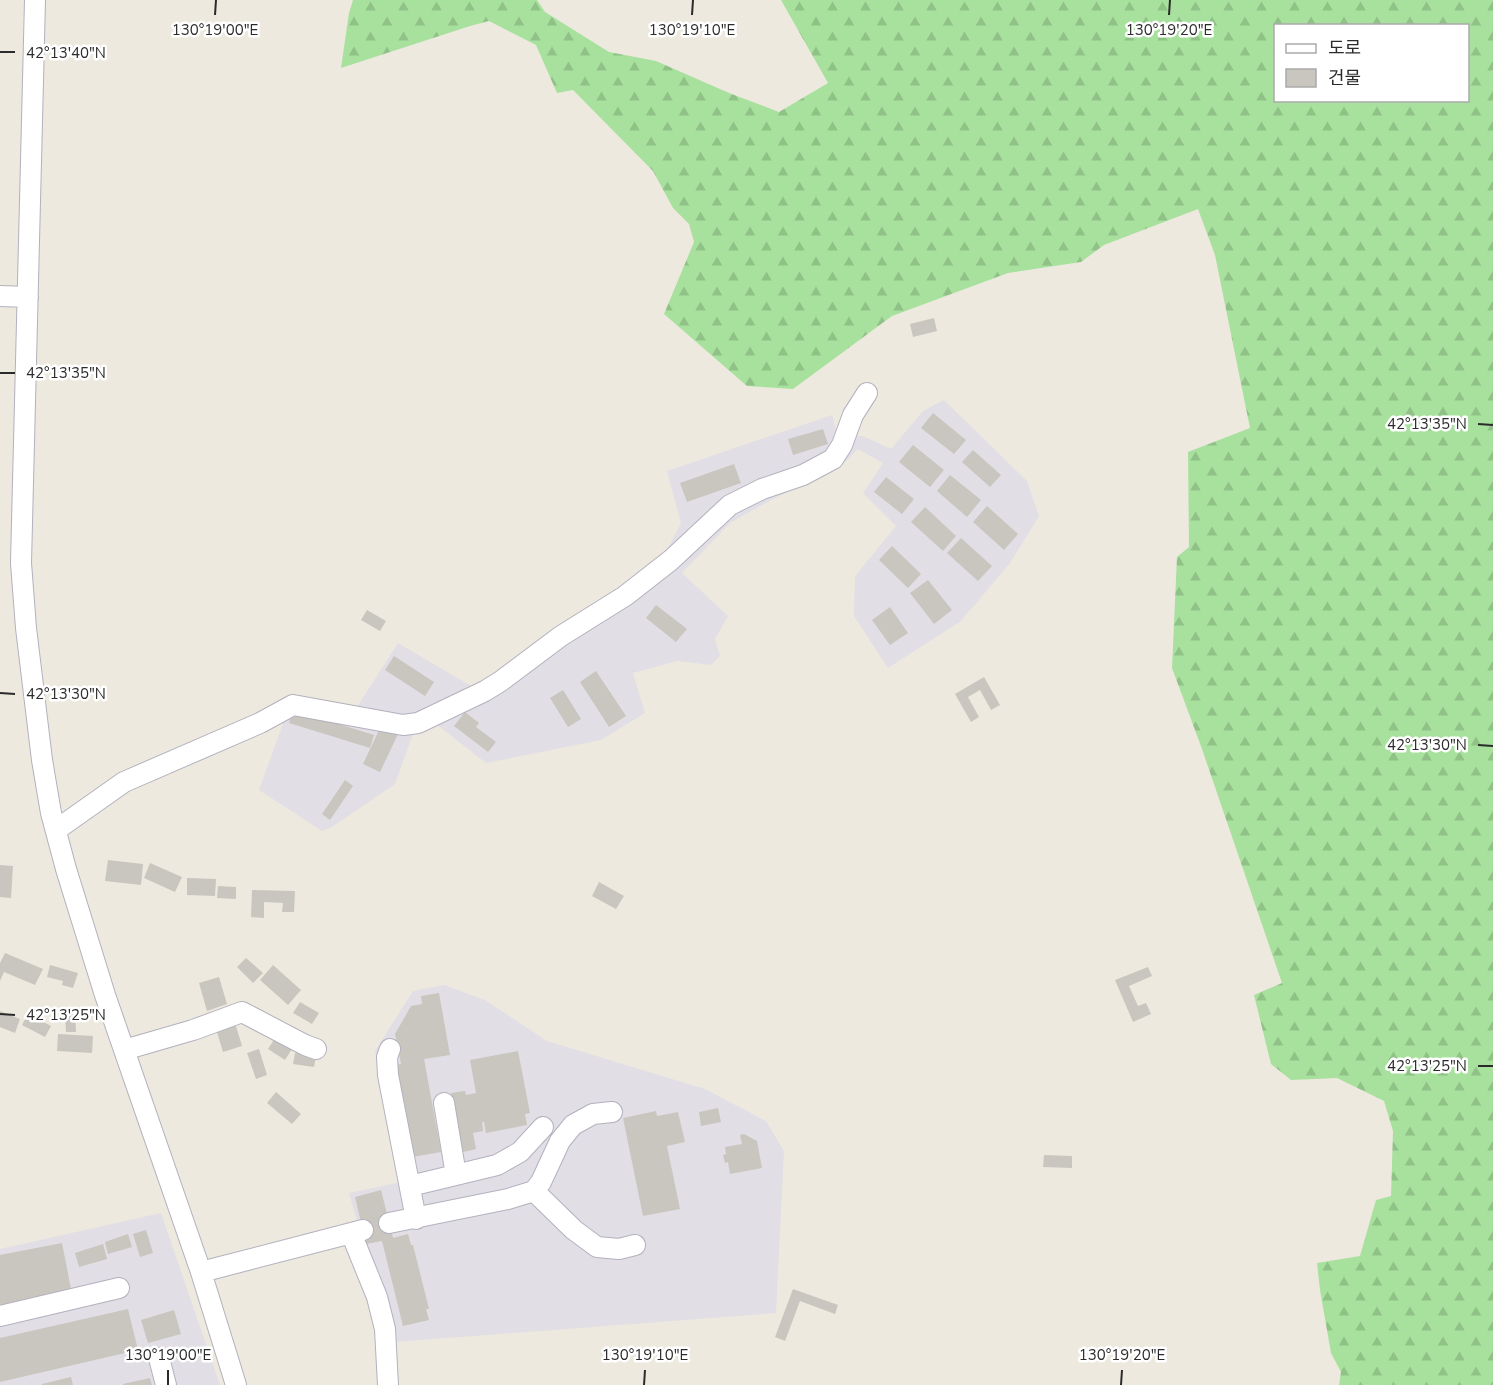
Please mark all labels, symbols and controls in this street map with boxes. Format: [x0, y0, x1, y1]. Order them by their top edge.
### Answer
text: 130°19'00"E [172, 20, 258, 40]
text: 130°19'10"E [649, 20, 735, 40]
text: 130°19'20"E [1126, 20, 1212, 40]
legend [1274, 24, 1469, 102]
text: 도로 [1328, 36, 1361, 60]
text: 42°13'40"N [26, 43, 106, 63]
text: 건물 [1328, 66, 1361, 90]
text: 42°13'35"N [26, 363, 106, 383]
text: 42°13'35"N [1387, 414, 1467, 434]
text: 42°13'30"N [26, 684, 106, 704]
text: 42°13'30"N [1387, 735, 1467, 755]
text: 42°13'25"N [26, 1005, 106, 1025]
text: 42°13'25"N [1387, 1056, 1467, 1076]
text: 130°19'00"E [125, 1345, 211, 1365]
text: 130°19'10"E [602, 1345, 688, 1365]
text: 130°19'20"E [1079, 1345, 1165, 1365]

